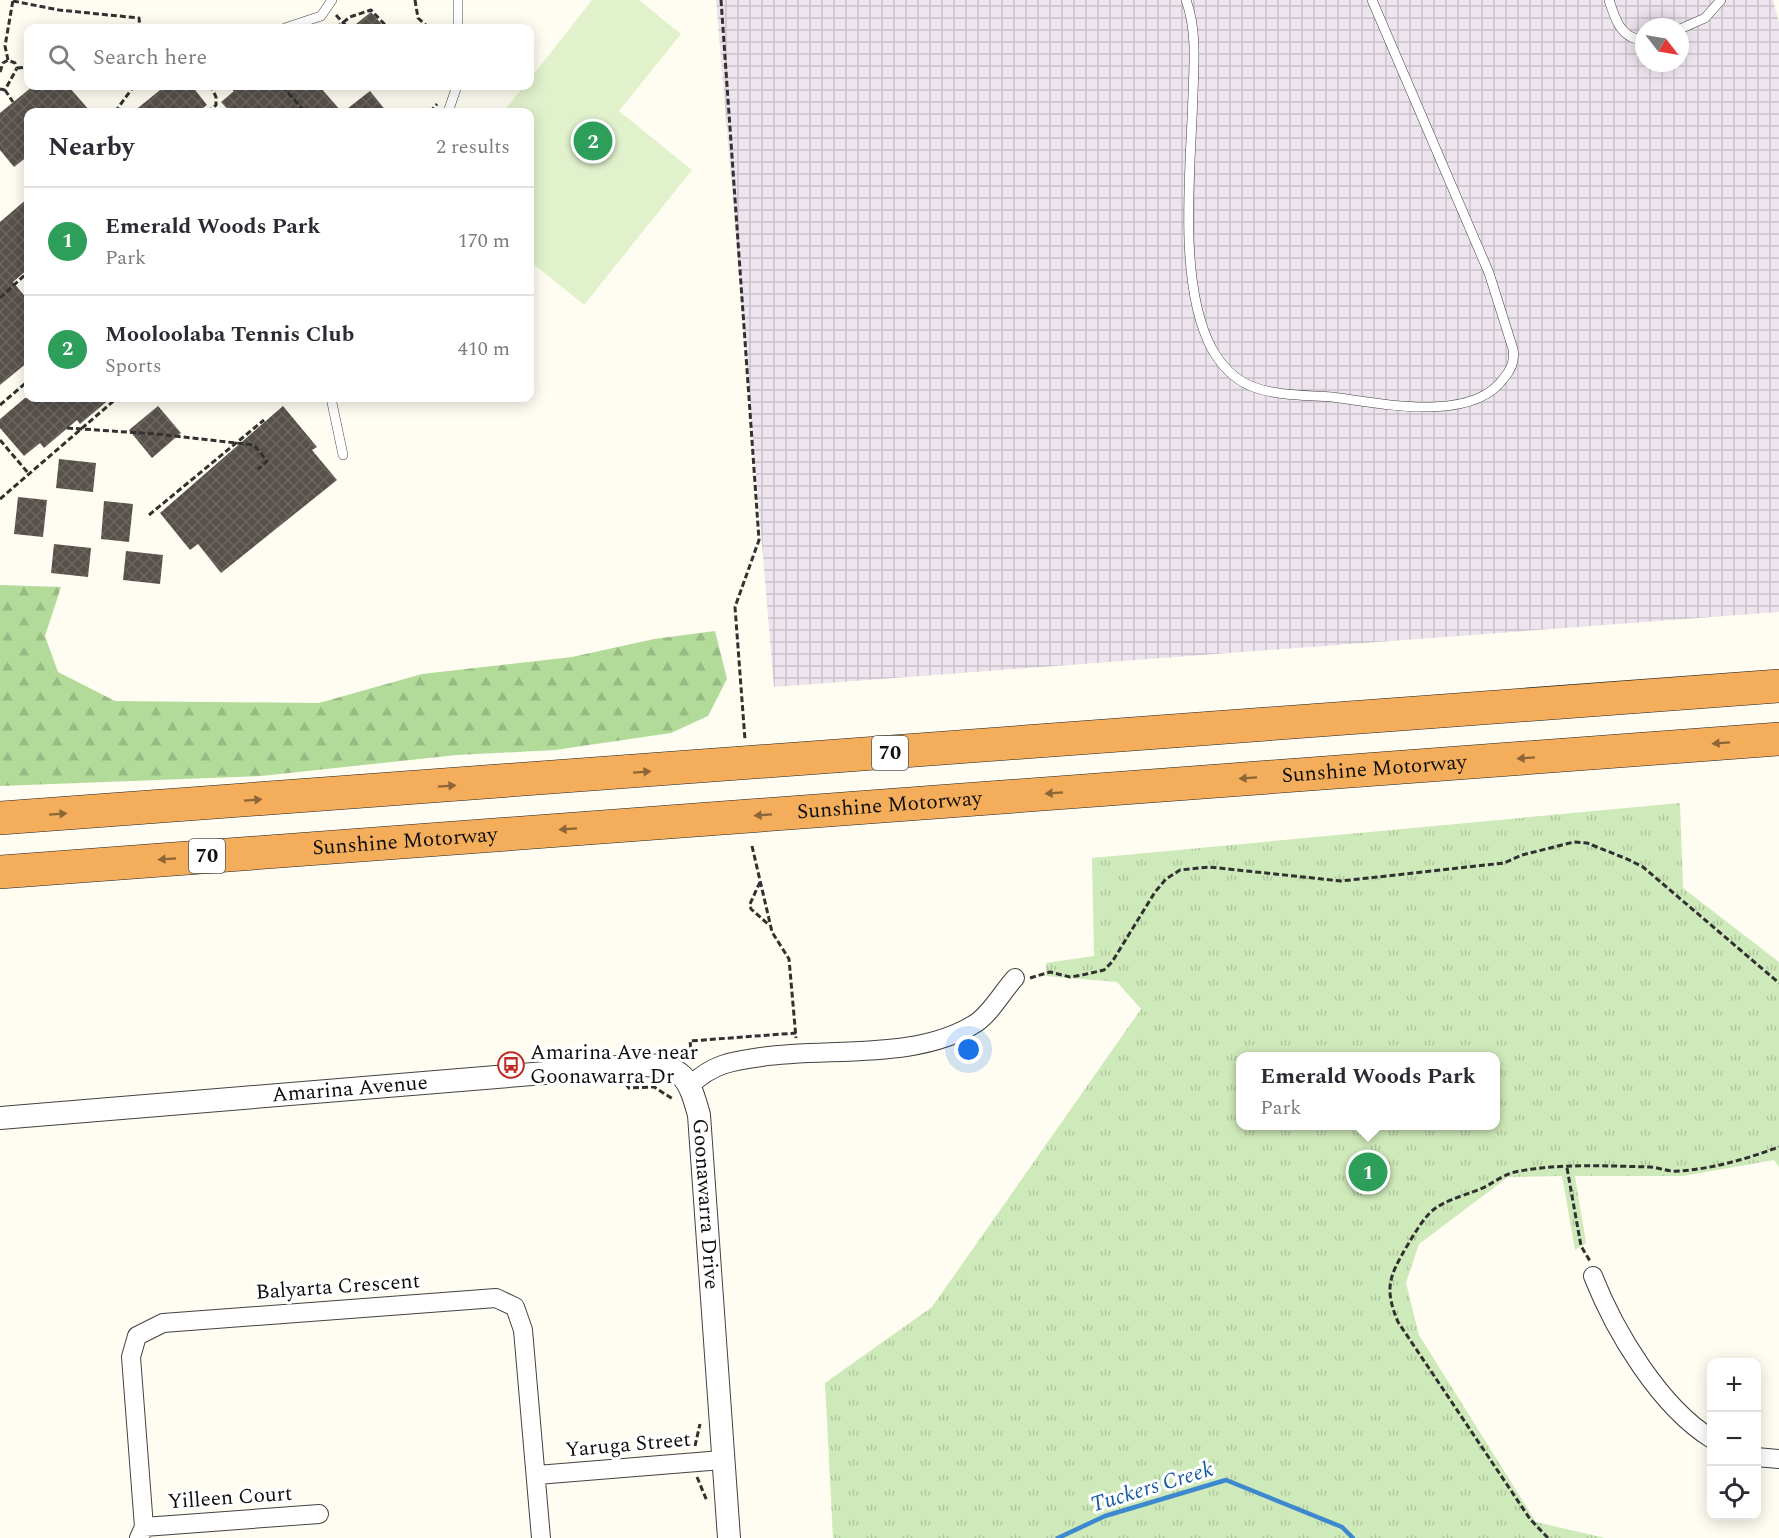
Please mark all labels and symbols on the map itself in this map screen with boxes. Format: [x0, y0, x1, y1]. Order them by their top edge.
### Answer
north arrow [1635, 18, 1689, 72]
pin: 2 [574, 118, 612, 164]
road number: 70 [872, 736, 908, 770]
one-way arrow [1711, 739, 1730, 748]
street label: Sunshine Motorway [1281, 746, 1469, 792]
one-way arrow [1517, 753, 1536, 762]
one-way arrow [632, 767, 651, 777]
one-way arrow [1238, 773, 1257, 783]
one-way arrow [438, 781, 457, 791]
street label: Sunshine Motorway [796, 783, 984, 828]
one-way arrow [1044, 788, 1063, 798]
one-way arrow [243, 795, 262, 805]
one-way arrow [49, 809, 68, 819]
one-way arrow [753, 810, 772, 819]
street label: Sunshine Motorway [311, 819, 499, 865]
one-way arrow [559, 824, 578, 833]
road number: 70 [189, 839, 225, 873]
one-way arrow [157, 854, 176, 864]
your location [954, 1035, 983, 1064]
place label: Amarina Ave near Goonawarra Dr [530, 1037, 698, 1093]
bus stop icon: Amarina Ave near Goonawarra Dr [496, 1050, 526, 1080]
street label: Amarina Avenue [271, 1067, 429, 1111]
street label: Goonawarra Drive [683, 1118, 727, 1291]
pin: 1 [1348, 1150, 1388, 1194]
street label: Balyarta Crescent [255, 1265, 421, 1309]
street label: Yaruga Street [564, 1424, 692, 1466]
water label: Tuckers Creek [1087, 1453, 1217, 1521]
street label: Yilleen Court [167, 1478, 293, 1518]

